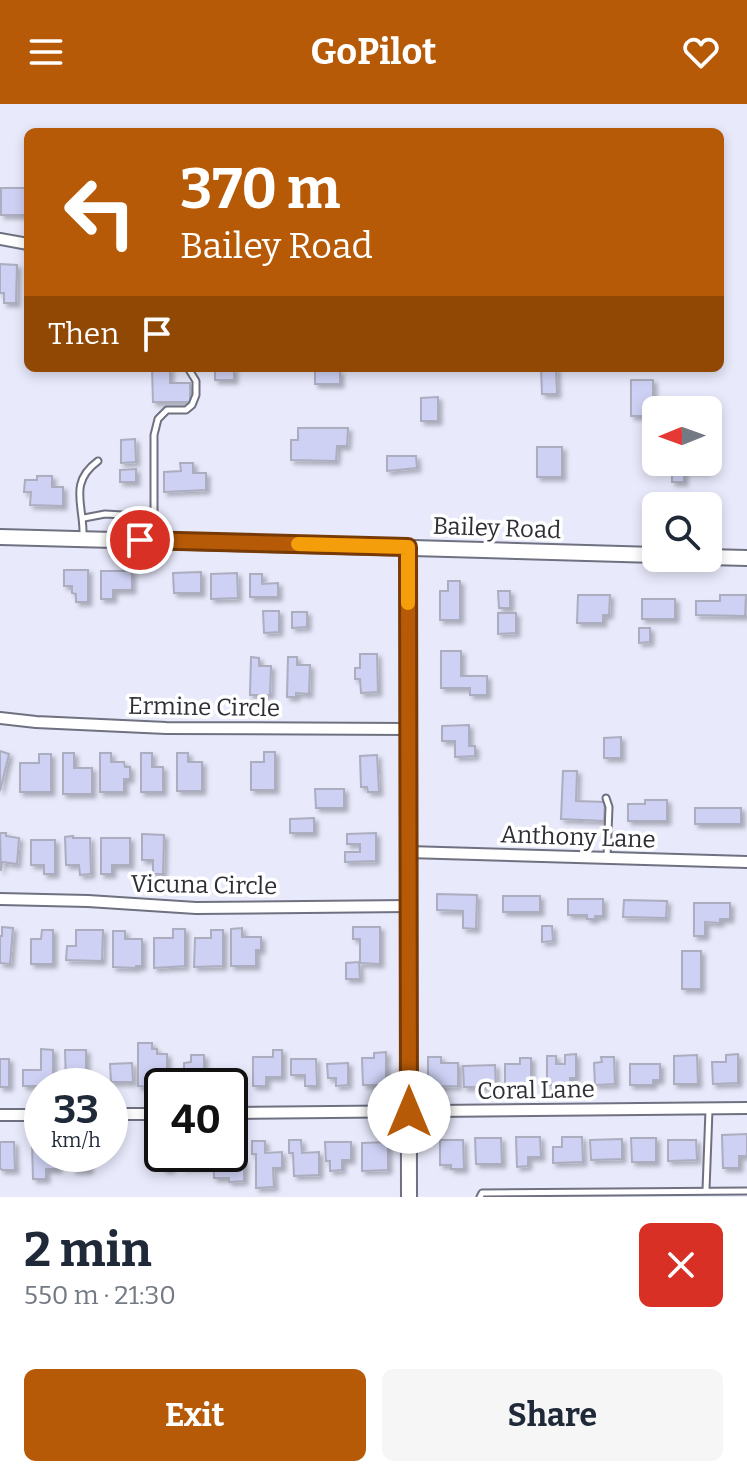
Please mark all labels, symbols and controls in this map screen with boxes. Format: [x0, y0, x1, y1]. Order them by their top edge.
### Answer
icon: menu [24, 30, 68, 74]
text: GoPilot [310, 30, 437, 74]
icon: heart [679, 30, 723, 74]
text: 370 m [180, 156, 341, 223]
icon: left [48, 160, 152, 264]
text: Bailey Road [180, 224, 373, 268]
icon: arrive [135, 312, 179, 356]
text: Then [48, 316, 119, 352]
north arrow [642, 396, 722, 476]
map controls [642, 396, 722, 572]
button: search [642, 492, 722, 572]
pin [106, 506, 174, 574]
street label: Bailey Road [432, 512, 562, 544]
icon: arrive [118, 518, 162, 562]
street label: Ermine Circle [128, 692, 280, 722]
street label: Anthony Lane [500, 820, 656, 854]
street label: Vicuna Circle [131, 870, 277, 900]
speed limit sign: 40 [144, 1068, 248, 1172]
position arrow [367, 1070, 451, 1154]
street label: Coral Lane [477, 1075, 595, 1105]
text: 33 [53, 1086, 99, 1134]
text: km/h [51, 1128, 101, 1152]
text: 2 min [24, 1221, 152, 1279]
button: close [639, 1223, 723, 1307]
text: 550 m · 21:30 [24, 1280, 176, 1311]
button: Exit [24, 1369, 366, 1461]
button: Share [382, 1369, 723, 1461]

